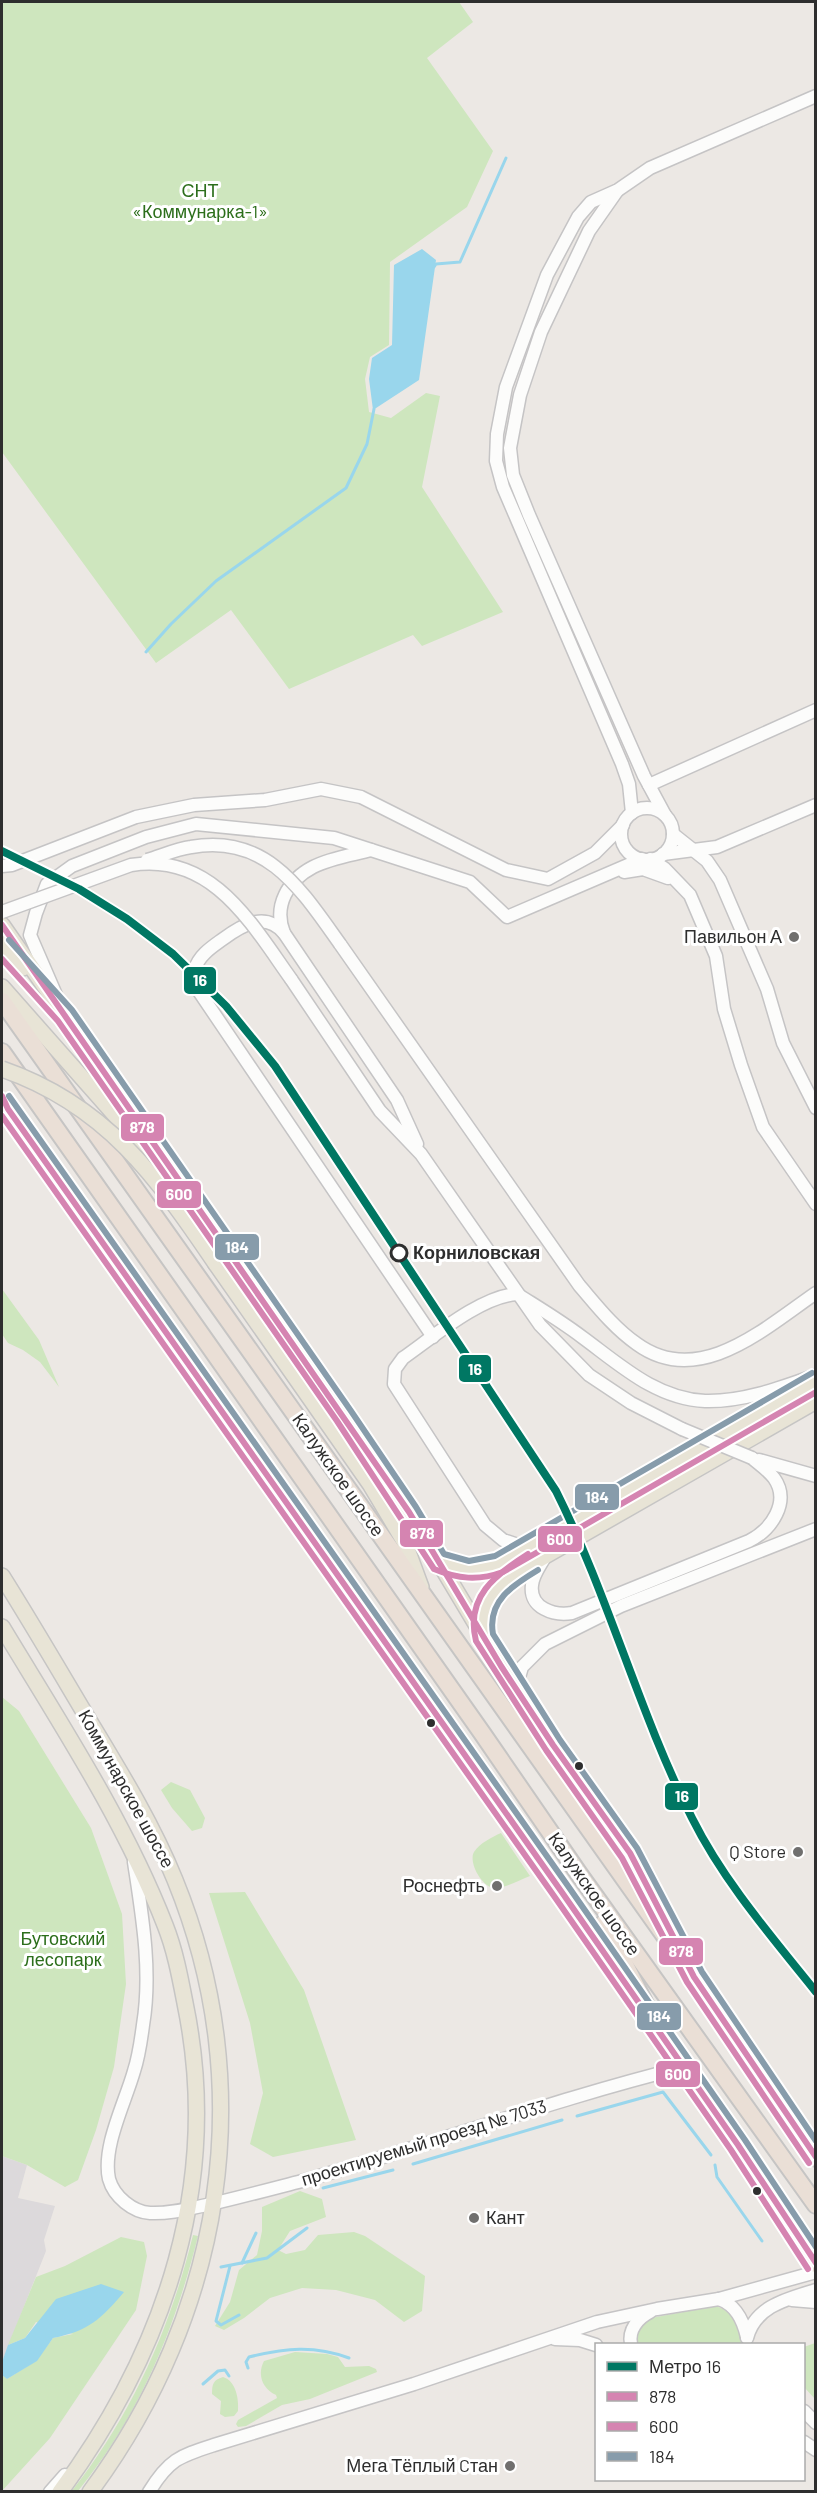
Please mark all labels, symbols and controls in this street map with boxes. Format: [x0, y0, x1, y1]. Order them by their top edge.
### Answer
park label: СНТ «Коммунарка-1» [132, 179, 268, 222]
place label: Павильон А [684, 925, 782, 947]
marker: Павильон А [787, 930, 801, 944]
line badge: 16 [183, 966, 217, 995]
text: 16 [193, 970, 208, 989]
line badge: 878 [120, 1113, 165, 1142]
text: 878 [129, 1117, 155, 1136]
line badge: 600 [156, 1180, 202, 1209]
text: 600 [166, 1184, 192, 1203]
line badge: 184 [214, 1233, 260, 1261]
text: 184 [225, 1237, 249, 1256]
place label: Корниловская [413, 1241, 540, 1263]
marker: Корниловская [390, 1244, 408, 1262]
line badge: 16 [458, 1354, 492, 1383]
text: 16 [468, 1359, 483, 1378]
street label: Калужское шоссе [288, 1409, 390, 1540]
line badge: 184 [574, 1483, 620, 1511]
text: 184 [585, 1487, 609, 1506]
line badge: 878 [399, 1519, 444, 1548]
text: 878 [409, 1523, 435, 1542]
line badge: 600 [537, 1525, 583, 1553]
text: 600 [547, 1529, 573, 1548]
street label: Коммунарское шоссе [74, 1706, 180, 1872]
unlabelled marker [425, 1717, 437, 1729]
unlabelled marker [573, 1760, 585, 1772]
line badge: 16 [664, 1782, 699, 1811]
text: 16 [675, 1786, 690, 1805]
street label: Калужское шоссе [544, 1828, 646, 1959]
place label: Q Store [729, 1840, 786, 1862]
marker: Q Store [791, 1845, 805, 1859]
place label: Роснефть [403, 1874, 485, 1896]
marker: Роснефть [490, 1879, 504, 1893]
park label: Бутовский лесопарк [21, 1927, 105, 1970]
line badge: 878 [658, 1937, 704, 1966]
text: 878 [668, 1941, 694, 1960]
line badge: 184 [636, 2002, 682, 2031]
text: 184 [647, 2006, 671, 2025]
line badge: 600 [655, 2060, 701, 2088]
text: 600 [665, 2064, 691, 2083]
street label: проектируемый проезд № 7033 [298, 2094, 549, 2190]
unlabelled marker [751, 2185, 763, 2197]
place label: Кант [486, 2206, 525, 2228]
marker: Кант [467, 2211, 481, 2225]
legend [595, 2343, 805, 2481]
text: Метро 16 [649, 2355, 721, 2377]
text: 878 [649, 2385, 676, 2407]
text: 600 [649, 2415, 679, 2437]
text: 184 [649, 2445, 675, 2467]
place label: Мега Тёплый Cтан [346, 2454, 498, 2476]
marker: Мега Тёплый Cтан [503, 2459, 517, 2473]

